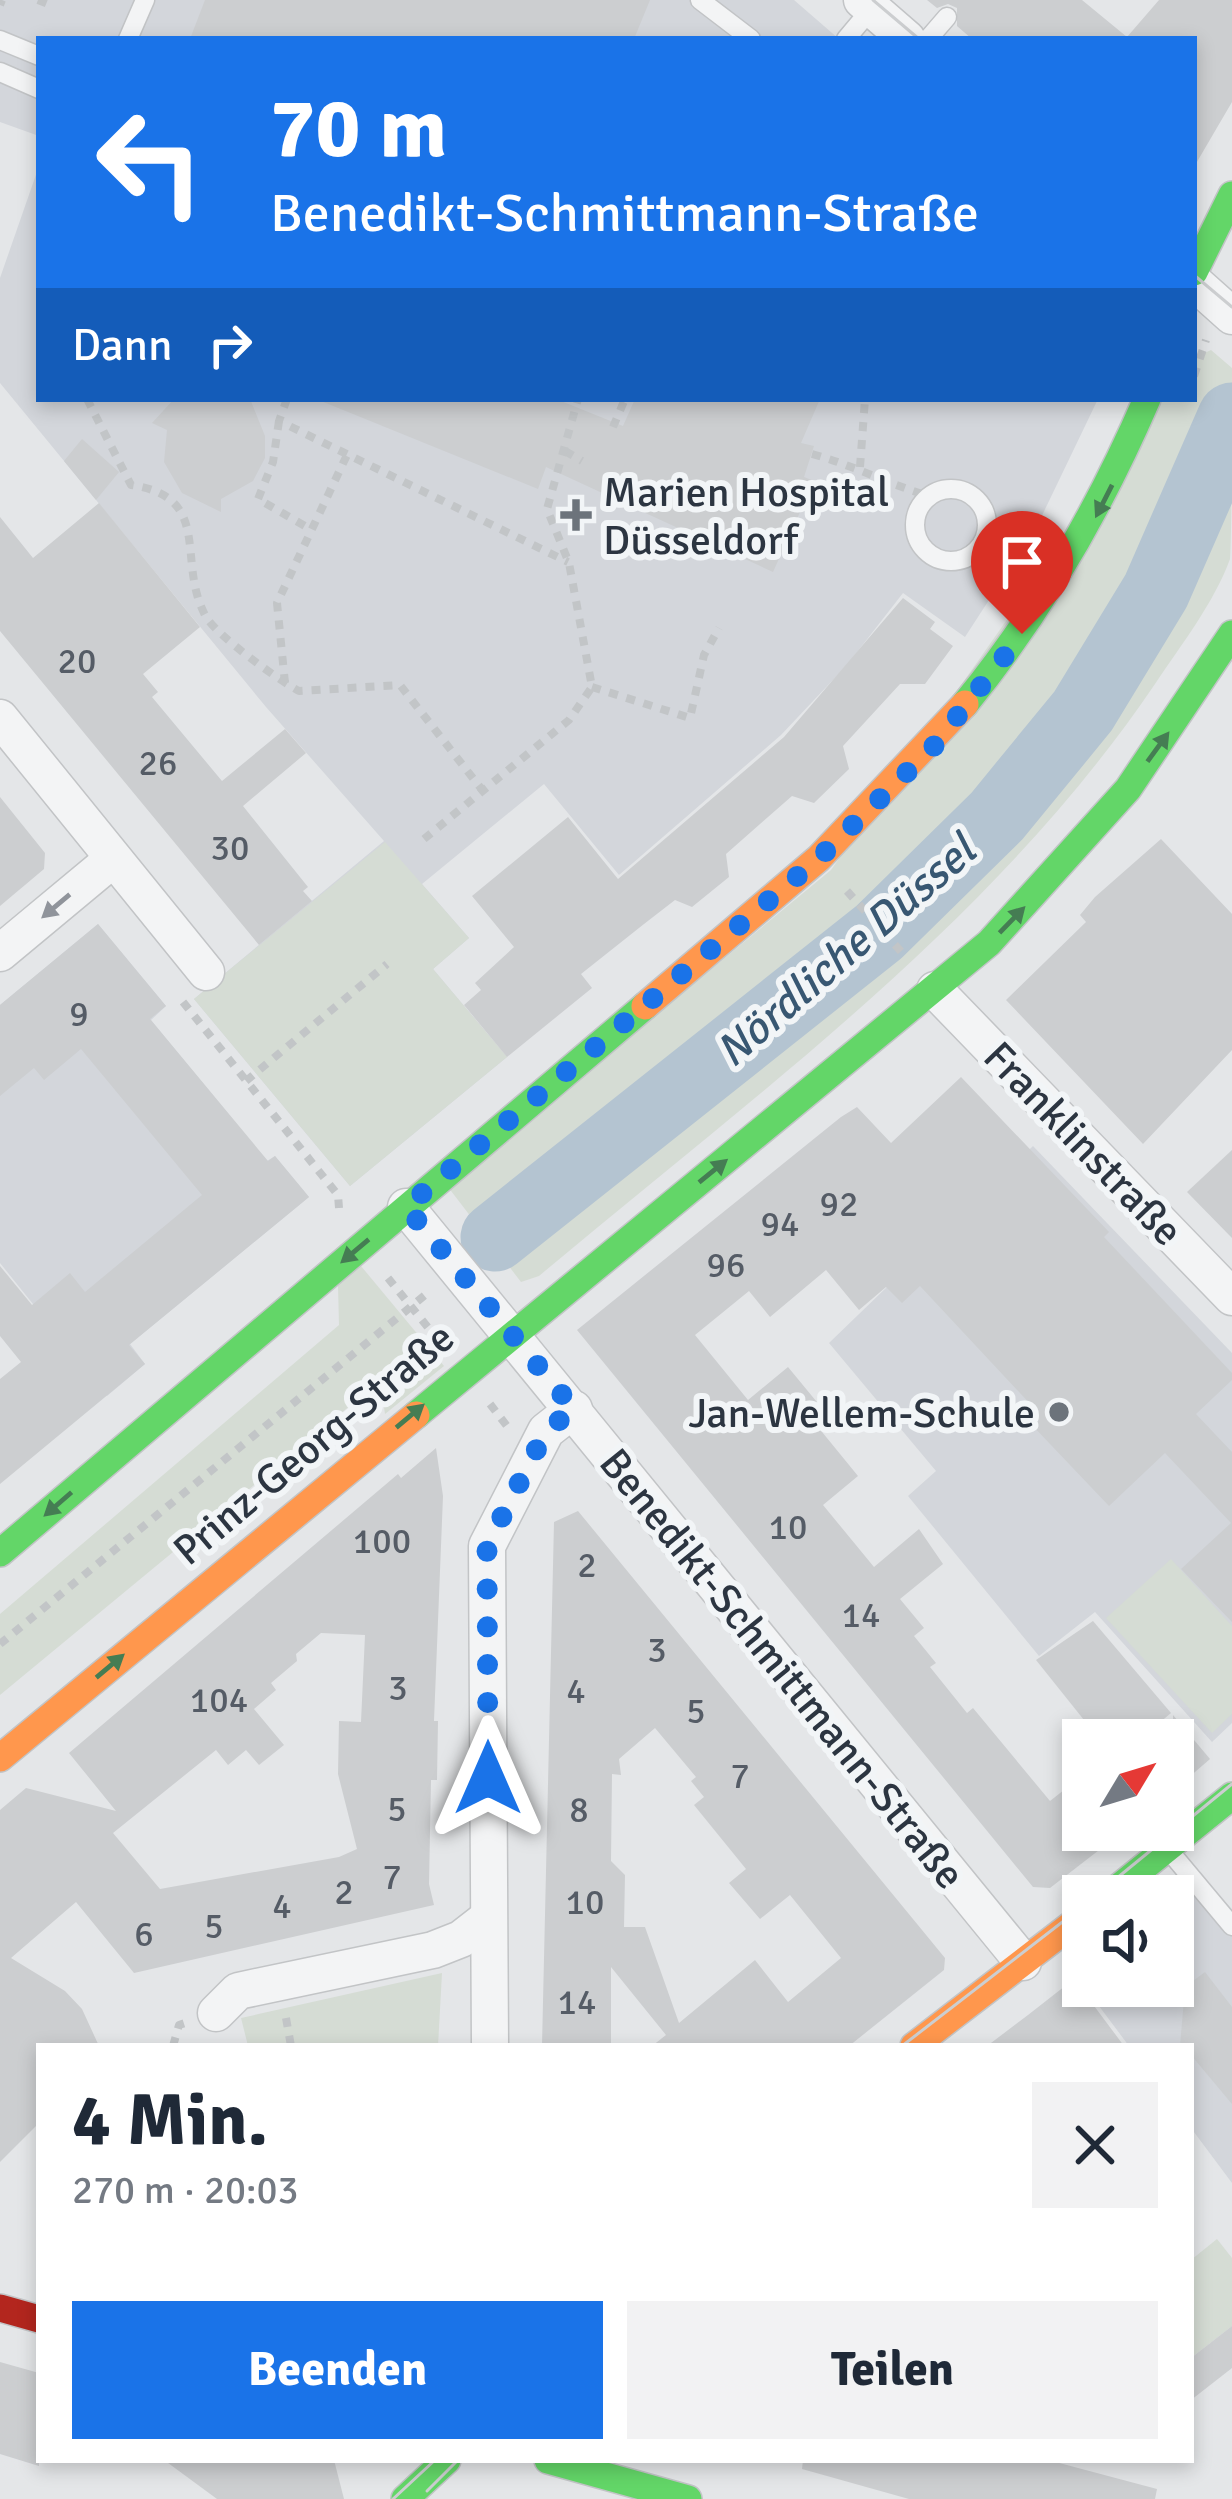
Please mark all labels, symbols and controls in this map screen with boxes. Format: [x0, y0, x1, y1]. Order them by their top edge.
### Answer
text: 70 m [270, 77, 447, 181]
icon: left [72, 84, 228, 240]
text: Benedikt-Schmittmann-Straße [270, 180, 979, 247]
icon: right [197, 312, 263, 378]
text: Dann [72, 318, 173, 373]
place label: Marien Hospital Düsseldorf [603, 467, 889, 566]
one-way arrow [1095, 484, 1115, 518]
marker: Marien Hospital Düsseldorf [560, 499, 592, 531]
pin [971, 511, 1073, 634]
icon: arrive [989, 529, 1055, 595]
house number: 20 [58, 639, 96, 684]
one-way arrow [1146, 731, 1170, 763]
house number: 26 [139, 741, 177, 786]
water label: Nördliche Düssel [705, 822, 989, 1079]
house number: 30 [211, 826, 249, 871]
one-way arrow [41, 892, 71, 918]
one-way arrow [997, 906, 1025, 935]
house number: 9 [69, 992, 89, 1037]
street label: Franklinstraße [973, 1031, 1193, 1257]
one-way arrow [697, 1159, 728, 1184]
house number: 92 [820, 1182, 858, 1227]
house number: 94 [761, 1202, 799, 1247]
one-way arrow [340, 1237, 370, 1263]
house number: 96 [707, 1243, 745, 1288]
street label: Prinz-Georg-Straße [163, 1312, 464, 1576]
place label: Jan-Wellem-Schule [688, 1388, 1035, 1439]
marker: Jan-Wellem-Schule [1046, 1399, 1072, 1425]
one-way arrow [395, 1404, 425, 1430]
street label: Benedikt-Schmittmann-Straße [588, 1439, 975, 1899]
one-way arrow [43, 1490, 73, 1516]
house number: 10 [769, 1505, 807, 1550]
house number: 100 [353, 1519, 411, 1564]
house number: 2 [577, 1543, 597, 1588]
house number: 14 [842, 1593, 880, 1638]
house number: 3 [647, 1628, 667, 1673]
one-way arrow [95, 1654, 125, 1680]
house number: 3 [388, 1666, 408, 1711]
house number: 4 [566, 1669, 586, 1714]
house number: 104 [190, 1678, 248, 1723]
house number: 5 [686, 1689, 706, 1734]
position arrow [425, 1715, 551, 1841]
north arrow [1062, 1719, 1194, 1851]
map controls [1062, 1719, 1194, 2007]
house number: 7 [730, 1754, 750, 1799]
house number: 5 [387, 1787, 407, 1832]
house number: 8 [569, 1788, 589, 1833]
house number: 7 [382, 1855, 402, 1900]
house number: 2 [334, 1870, 354, 1915]
button: sound [1062, 1875, 1194, 2007]
house number: 10 [566, 1880, 604, 1925]
house number: 4 [272, 1884, 292, 1929]
house number: 5 [204, 1904, 224, 1949]
house number: 6 [134, 1912, 154, 1957]
house number: 14 [558, 1980, 596, 2025]
text: 4 Min. [72, 2076, 268, 2165]
button: close [1032, 2082, 1158, 2208]
text: 270 m · 20:03 [72, 2166, 299, 2214]
button: Beenden [72, 2301, 603, 2439]
button: Teilen [627, 2301, 1158, 2439]

